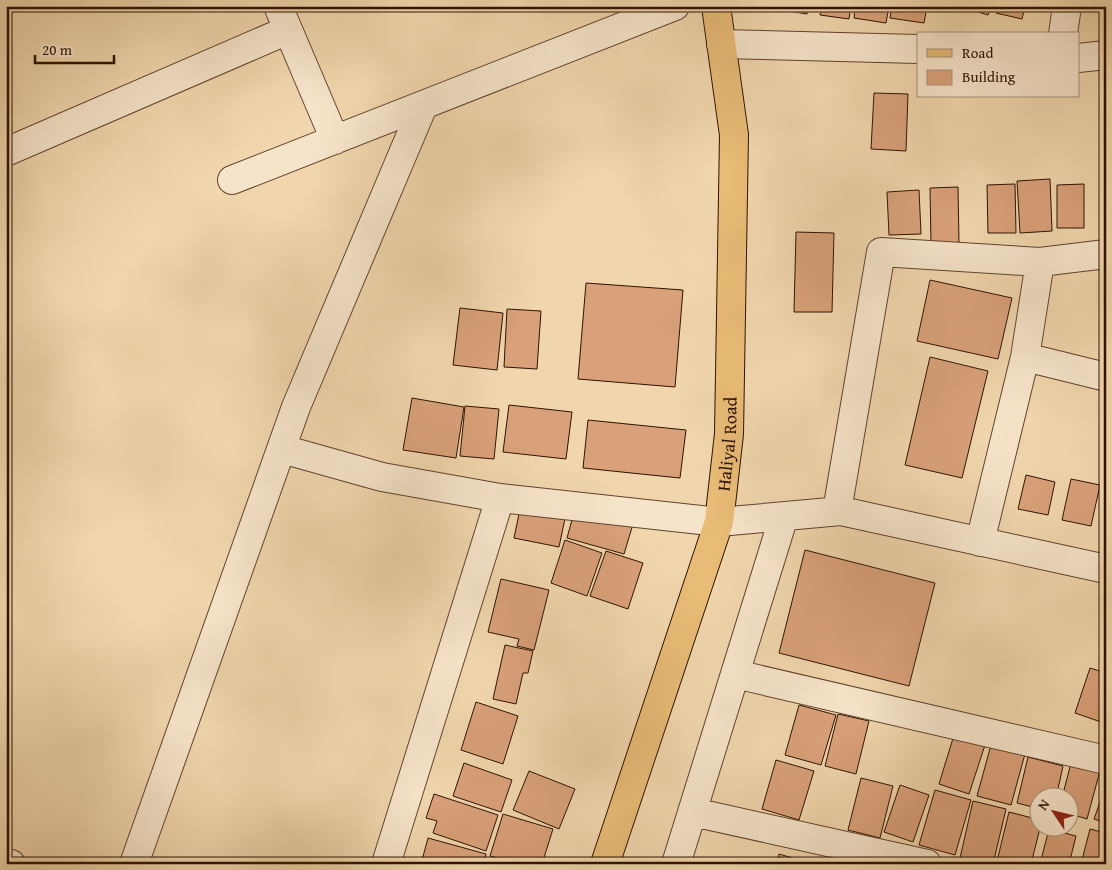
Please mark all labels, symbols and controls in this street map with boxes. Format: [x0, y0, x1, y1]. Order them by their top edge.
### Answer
scale bar [35, 32, 114, 64]
legend [917, 32, 1080, 98]
text: 20 m [42, 39, 73, 60]
text: Road [962, 42, 993, 63]
text: Building [962, 66, 1016, 87]
street label: Haliyal Road [709, 396, 743, 492]
north arrow [1030, 788, 1080, 838]
text: N [1032, 794, 1055, 814]

